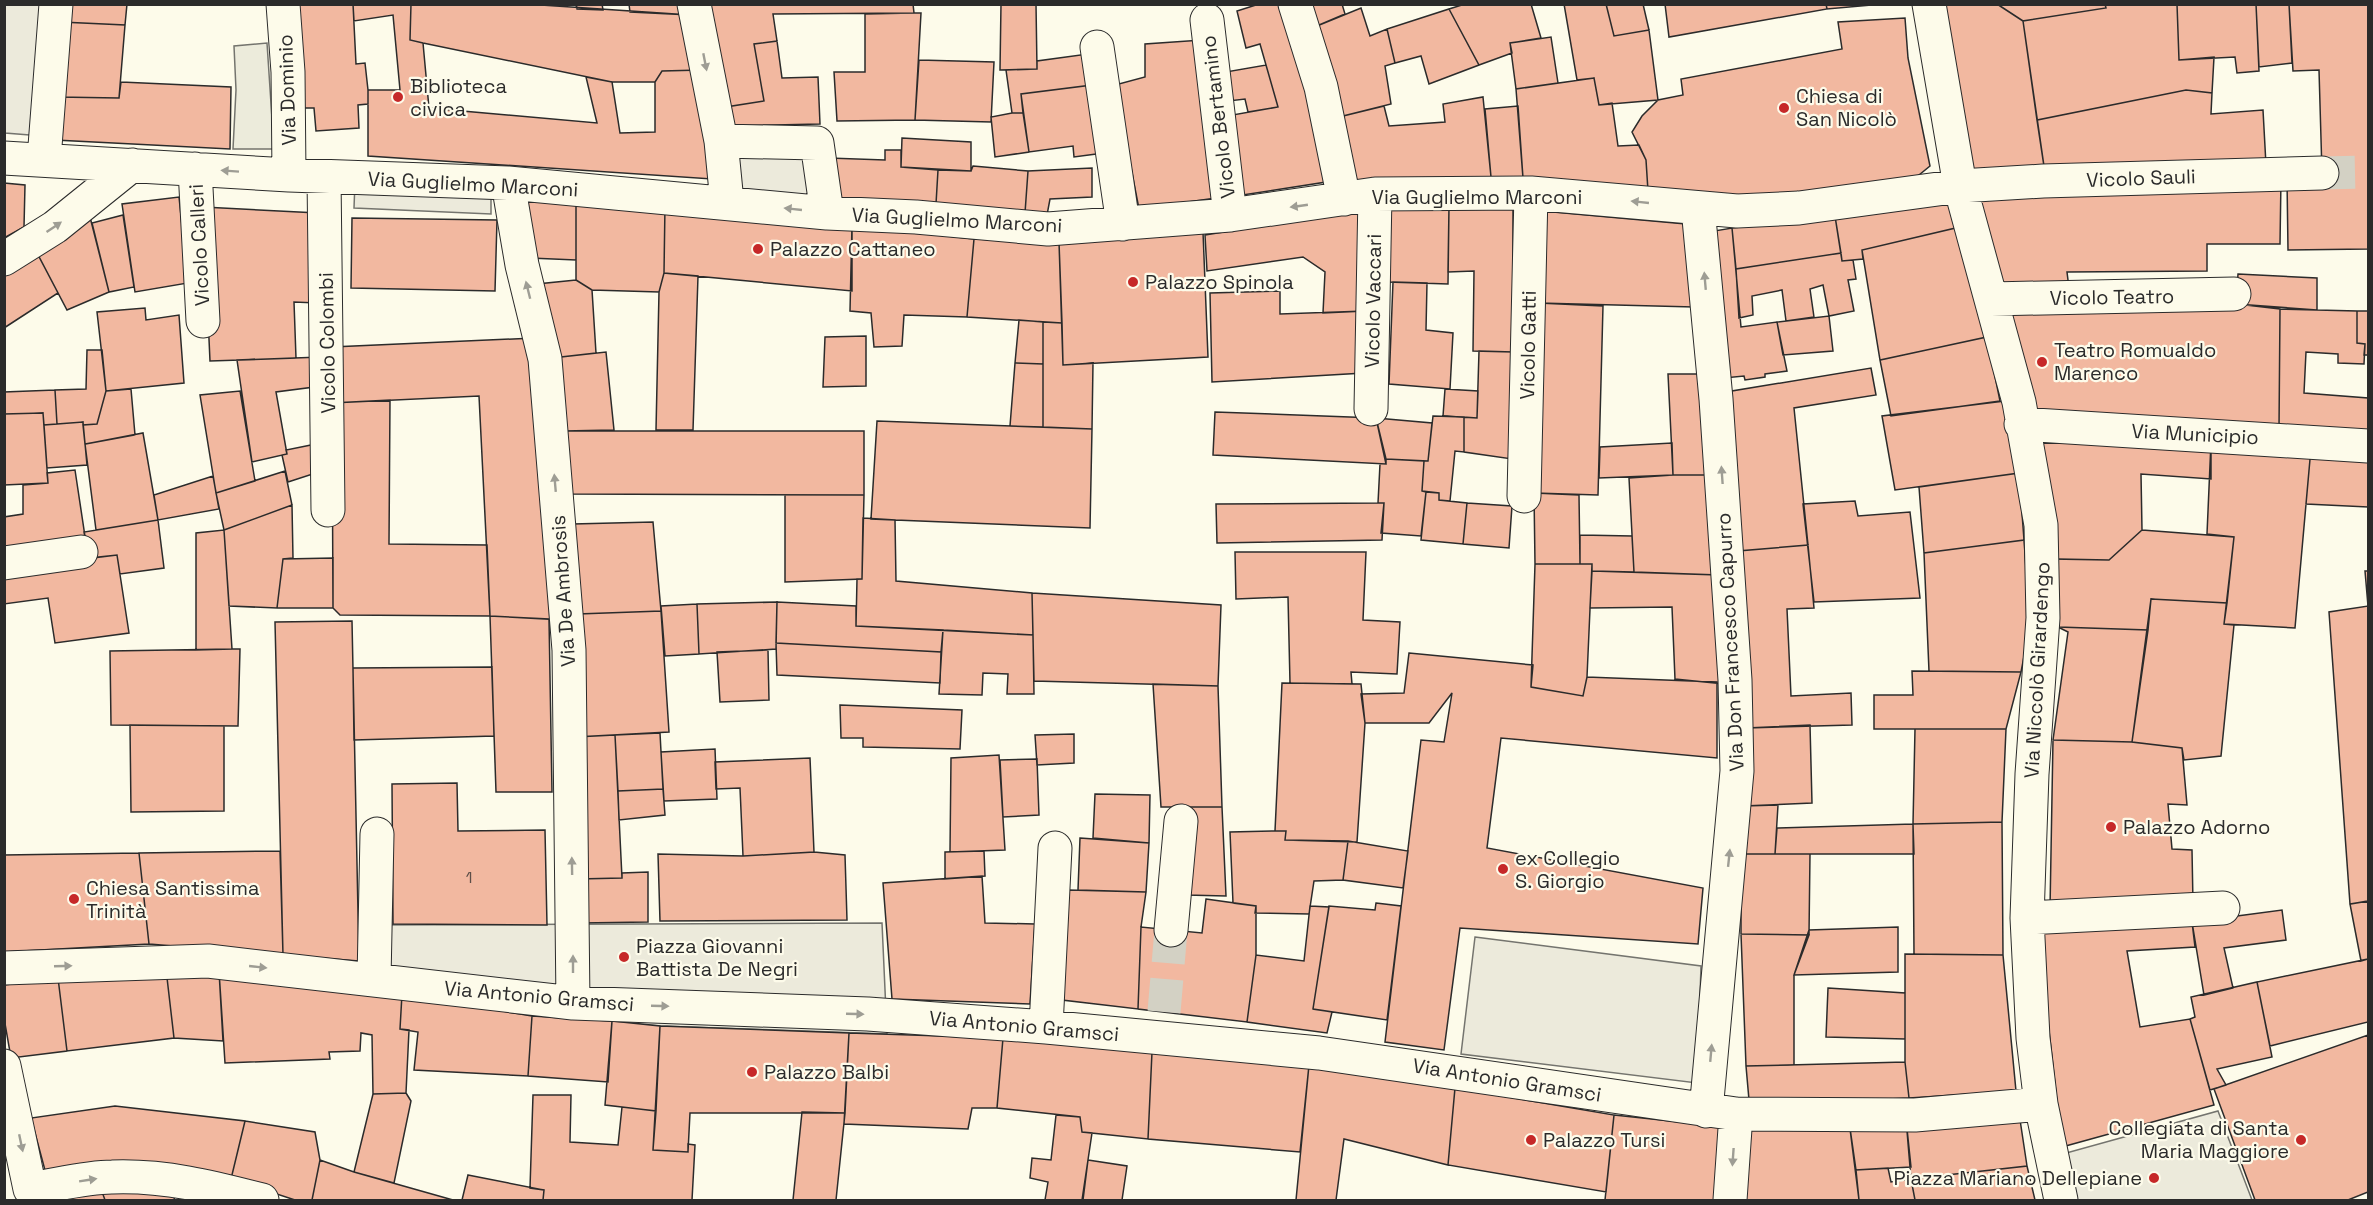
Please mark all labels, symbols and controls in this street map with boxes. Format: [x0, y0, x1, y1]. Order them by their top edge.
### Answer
street label: Via Dominio [272, 34, 302, 146]
street label: Vicolo Bertamino [1195, 34, 1241, 200]
one-way arrow [701, 53, 710, 72]
place label: Biblioteca civica [410, 73, 507, 122]
place label: Chiesa di San Nicolò [1796, 83, 1897, 132]
marker: Biblioteca civica [391, 90, 405, 104]
marker: Chiesa di San Nicolò [1777, 101, 1791, 115]
street label: Vicolo Sauli [2086, 163, 2196, 193]
street label: Via Guglielmo Marconi [367, 165, 579, 203]
one-way arrow [221, 167, 240, 176]
street label: Vicolo Calleri [183, 183, 215, 307]
street label: Via Guglielmo Marconi [1372, 184, 1582, 210]
one-way arrow [1630, 197, 1649, 207]
street label: Via Guglielmo Marconi [851, 201, 1063, 239]
one-way arrow [1289, 201, 1308, 210]
one-way arrow [783, 204, 802, 214]
one-way arrow [45, 221, 61, 233]
street label: Vicolo Vaccari [1359, 234, 1387, 368]
place label: Palazzo Cattaneo [770, 236, 936, 262]
marker: Palazzo Cattaneo [751, 242, 765, 256]
place label: Palazzo Spinola [1145, 269, 1294, 295]
street label: Vicolo Colombi [313, 272, 341, 414]
one-way arrow [1700, 272, 1710, 291]
marker: Palazzo Spinola [1126, 275, 1140, 289]
one-way arrow [523, 281, 533, 299]
street label: Vicolo Teatro [2049, 283, 2175, 311]
street label: Vicolo Gatti [1514, 290, 1542, 400]
place label: Teatro Romualdo Marenco [2054, 337, 2216, 386]
marker: Teatro Romualdo Marenco [2035, 355, 2049, 369]
street label: Via Municipio [2131, 418, 2259, 450]
one-way arrow [1717, 466, 1726, 485]
one-way arrow [550, 473, 560, 492]
street label: Via Don Francesco Capurro [1710, 512, 1750, 772]
street label: Via De Ambrosis [545, 514, 581, 668]
street label: Via Niccolò Girardengo [2018, 561, 2056, 779]
place label: Palazzo Adorno [2123, 814, 2270, 840]
marker: Palazzo Adorno [2104, 820, 2118, 834]
place label: ex Collegio S. Giorgio [1515, 845, 1620, 894]
one-way arrow [1724, 849, 1734, 868]
one-way arrow [568, 857, 577, 876]
marker: ex Collegio S. Giorgio [1496, 862, 1510, 876]
house number: 1 [466, 867, 472, 888]
place label: Chiesa Santissima Trinità [86, 875, 259, 924]
marker: Chiesa Santissima Trinità [67, 892, 81, 906]
place label: Piazza Giovanni Battista De Negri [636, 933, 798, 982]
marker: Piazza Giovanni Battista De Negri [617, 950, 631, 964]
one-way arrow [568, 954, 578, 973]
one-way arrow [53, 961, 72, 971]
one-way arrow [248, 962, 267, 972]
street label: Via Antonio Gramsci [443, 975, 635, 1017]
one-way arrow [651, 1001, 670, 1011]
street label: Via Antonio Gramsci [928, 1005, 1120, 1047]
one-way arrow [846, 1009, 865, 1018]
one-way arrow [1706, 1043, 1716, 1062]
street label: Via Antonio Gramsci [1411, 1052, 1603, 1108]
place label: Palazzo Balbi [764, 1059, 889, 1085]
marker: Palazzo Balbi [745, 1065, 759, 1079]
place label: Collegiata di Santa Maria Maggiore [2108, 1115, 2289, 1164]
place label: Palazzo Tursi [1543, 1127, 1665, 1153]
marker: Palazzo Tursi [1524, 1133, 1538, 1147]
marker: Collegiata di Santa Maria Maggiore [2294, 1133, 2308, 1147]
one-way arrow [17, 1134, 26, 1153]
one-way arrow [1728, 1148, 1738, 1167]
place label: Piazza Mariano Dellepiane [1894, 1165, 2142, 1191]
marker: Piazza Mariano Dellepiane [2147, 1171, 2161, 1185]
one-way arrow [79, 1175, 98, 1184]

